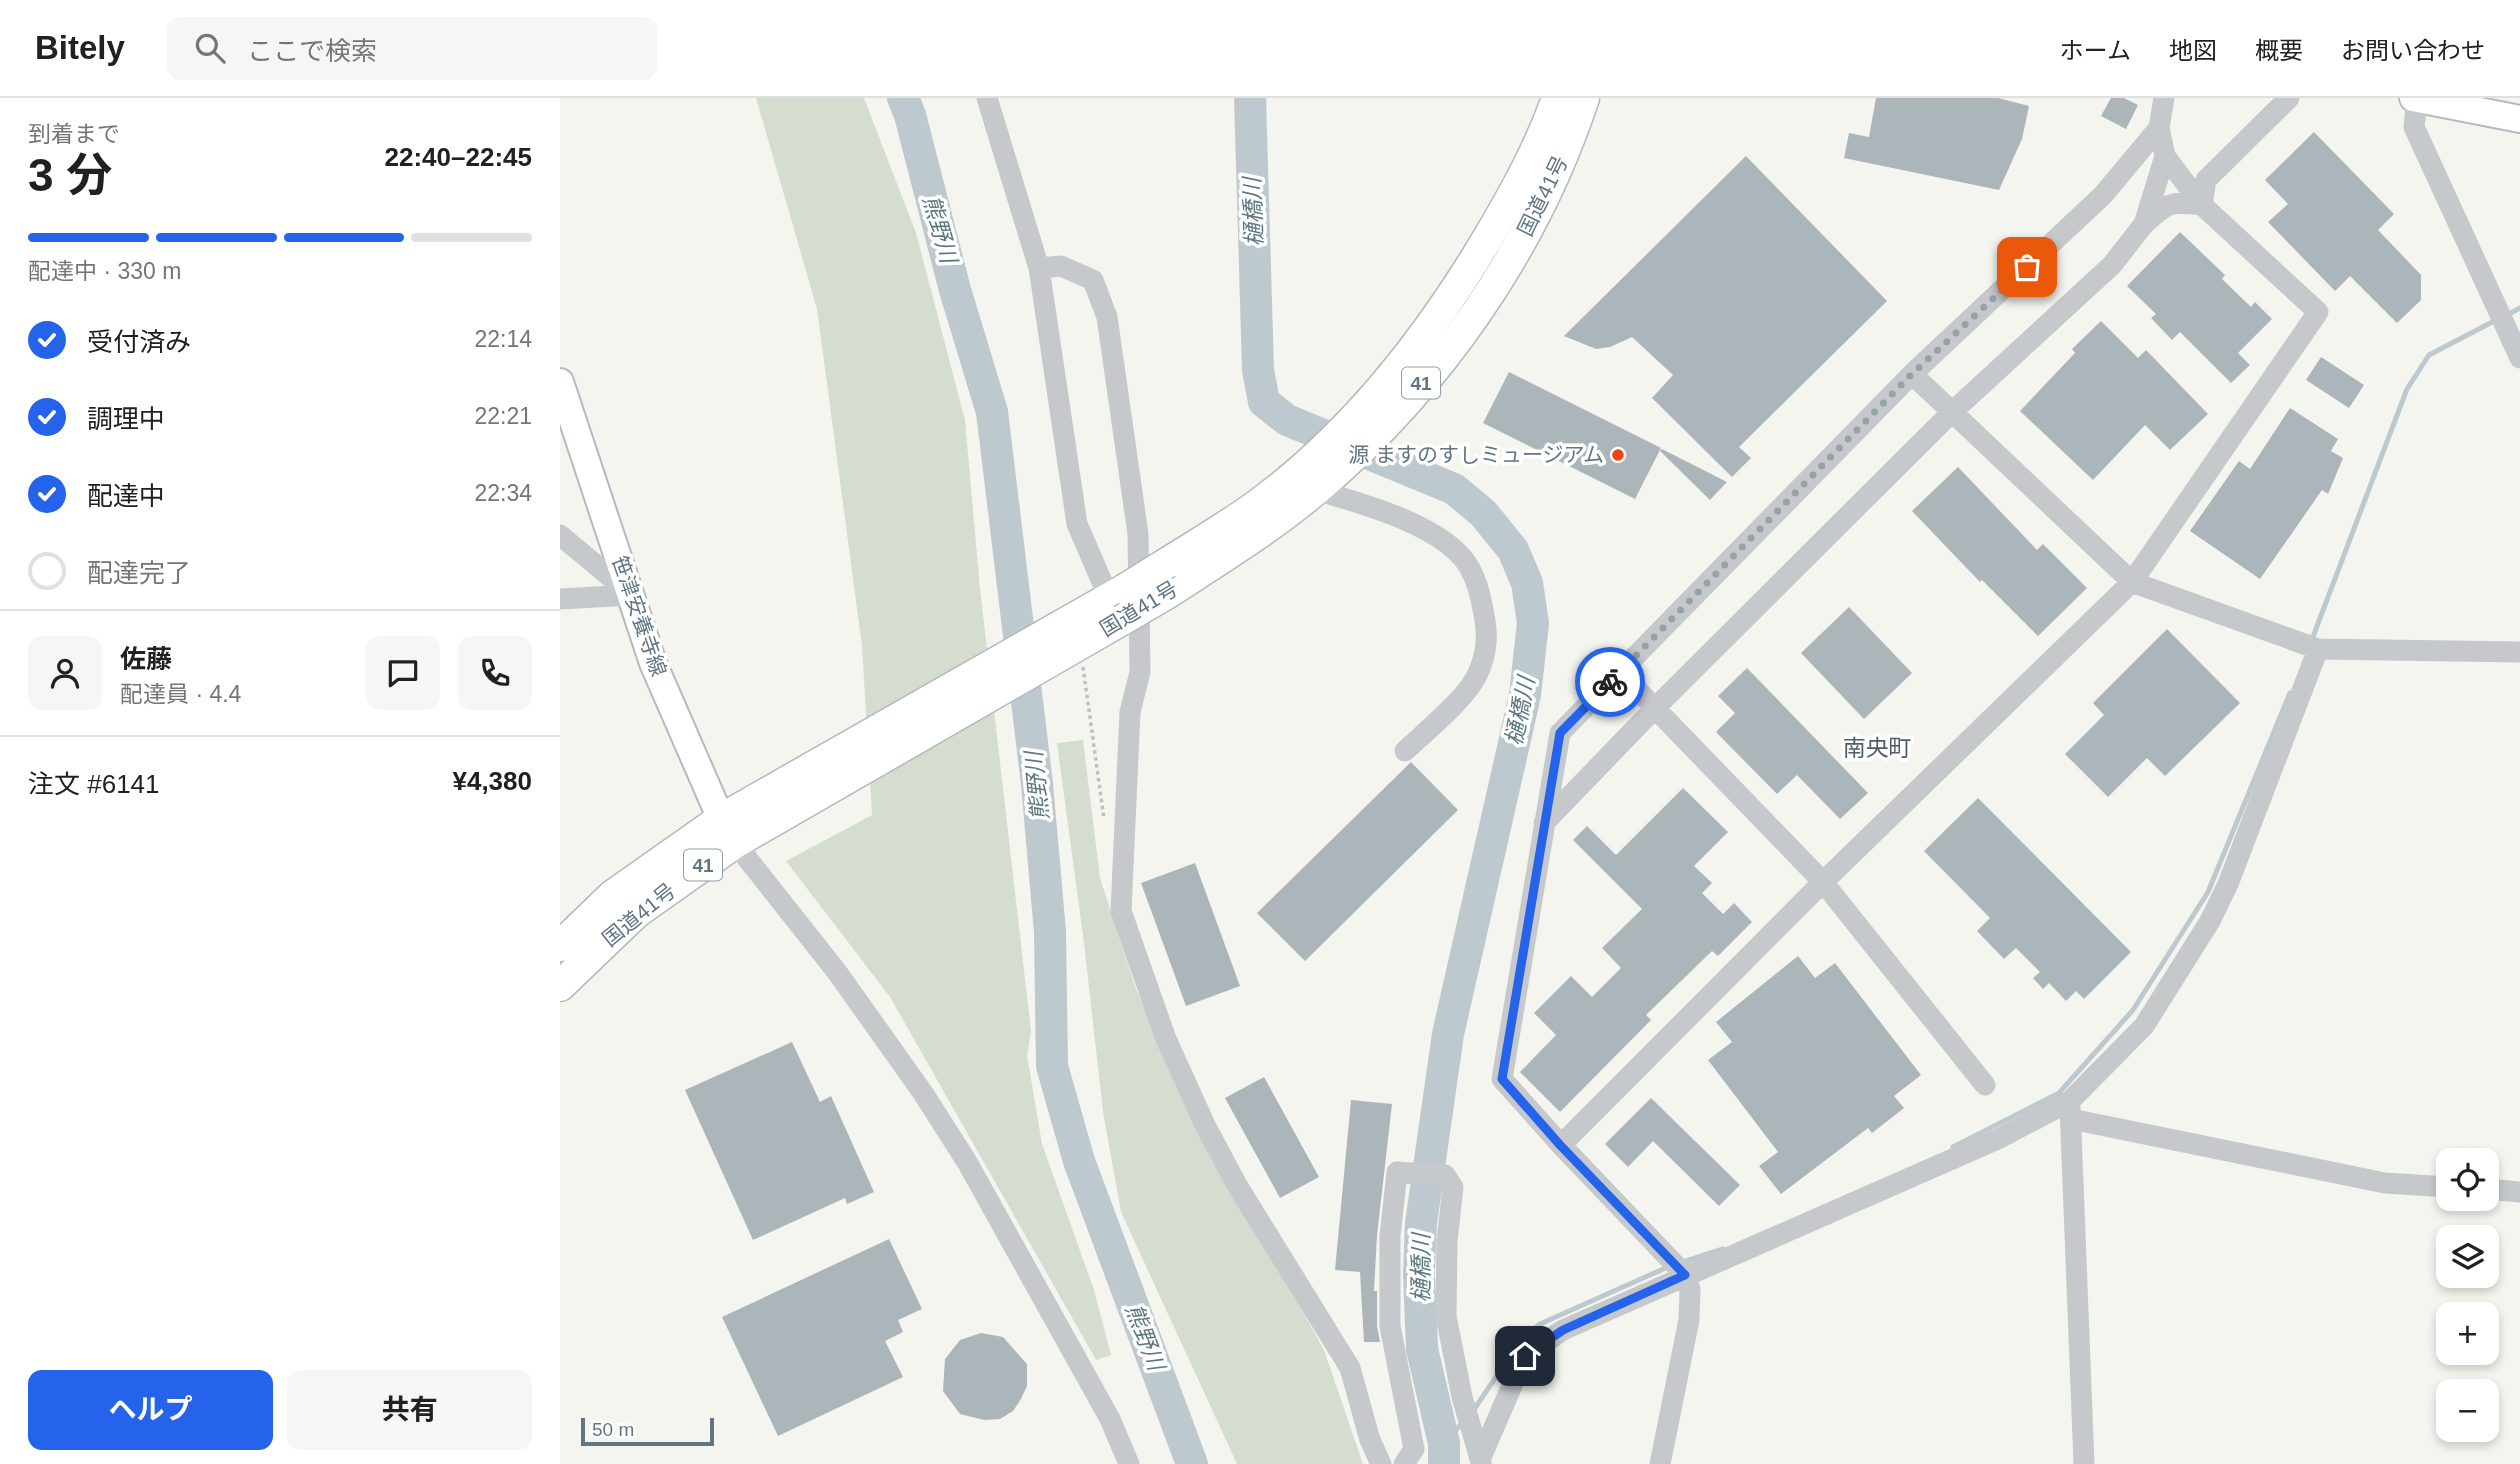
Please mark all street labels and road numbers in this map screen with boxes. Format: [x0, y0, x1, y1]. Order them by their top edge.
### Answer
street label: 国道41号 [1513, 152, 1572, 240]
road number: 41 [1402, 368, 1440, 398]
street label: 笹津安養寺線 [608, 553, 671, 679]
street label: 国道41号 [1096, 576, 1182, 641]
road number: 41 [684, 850, 722, 880]
street label: 国道41号 [598, 879, 679, 951]

